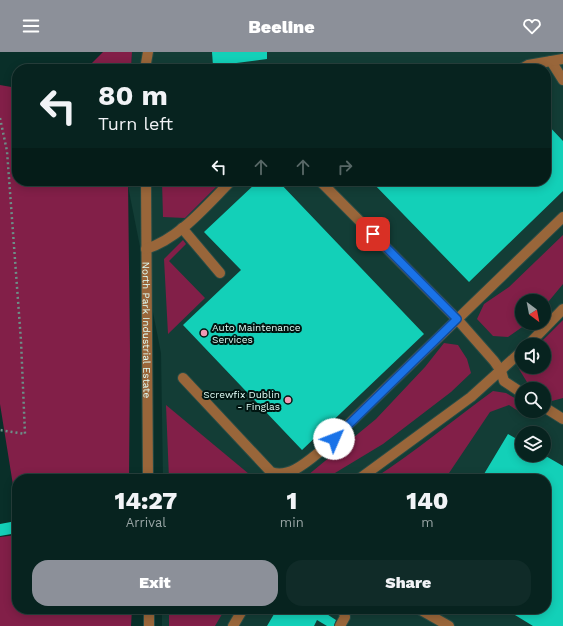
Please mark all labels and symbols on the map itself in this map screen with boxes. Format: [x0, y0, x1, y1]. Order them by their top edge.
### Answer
pin [356, 217, 390, 251]
street label: North Park Industrial Estate [141, 262, 152, 399]
north arrow [515, 294, 551, 330]
place label: Auto Maintenance Services [212, 322, 301, 345]
marker: Auto Maintenance Services [199, 328, 209, 338]
place label: Screwfix Dublin - Finglas [203, 389, 280, 412]
marker: Screwfix Dublin - Finglas [283, 395, 293, 405]
position arrow [313, 418, 355, 460]

